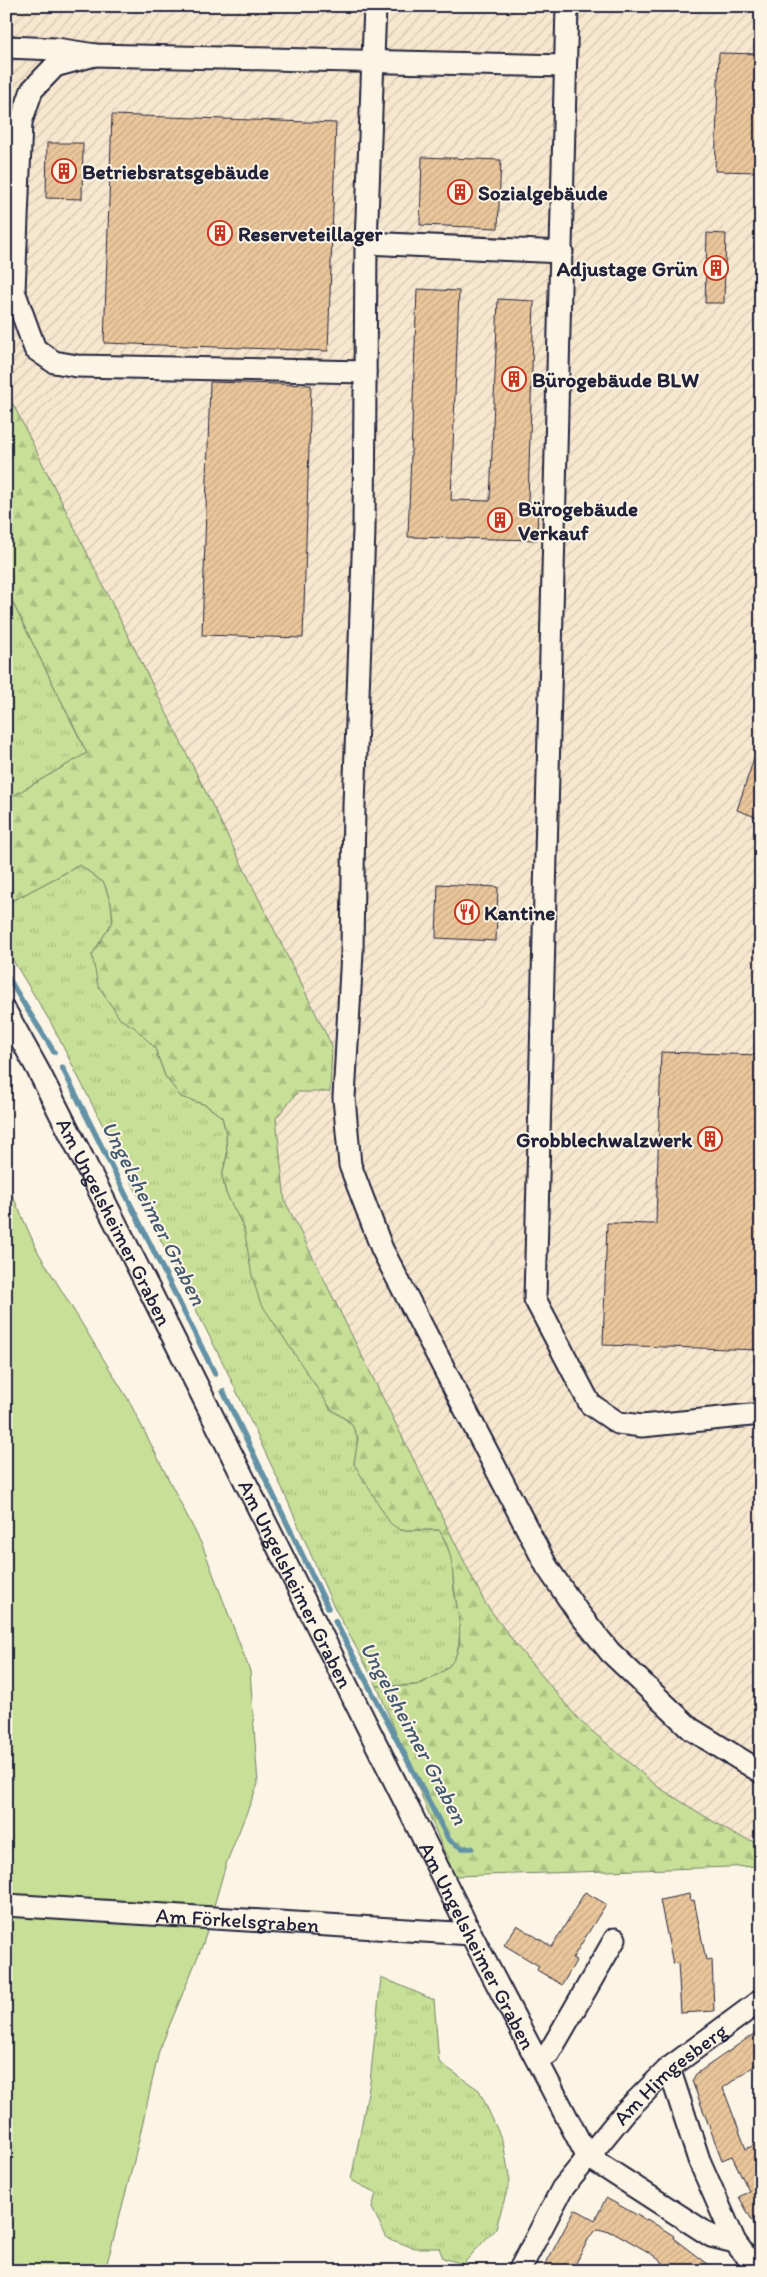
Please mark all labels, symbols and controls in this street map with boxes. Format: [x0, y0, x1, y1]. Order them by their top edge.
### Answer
building icon: Betriebsratsgebäude [51, 158, 77, 184]
place label: Betriebsratsgebäude [82, 159, 269, 185]
building icon: Sozialgebäude [447, 179, 473, 205]
place label: Sozialgebäude [478, 180, 608, 206]
building icon: Reserveteillager [207, 220, 233, 246]
place label: Reserveteillager [238, 221, 384, 247]
building icon: Adjustage Grün [703, 255, 729, 281]
place label: Adjustage Grün [556, 256, 698, 282]
building icon: Bürogebäude BLW [501, 366, 527, 392]
place label: Bürogebäude BLW [532, 367, 699, 393]
place label: Bürogebäude Verkauf [518, 496, 638, 545]
building icon: Bürogebäude Verkauf [487, 507, 513, 533]
restaurant icon: Kantine [454, 899, 480, 925]
place label: Kantine [484, 900, 555, 925]
street label: Am Ungelsheimer Graben [52, 1113, 178, 1329]
water label: Ungelsheimer Graben [96, 1116, 212, 1310]
building icon: Grobblechwalzwerk [697, 1126, 723, 1152]
place label: Grobblechwalzwerk [516, 1127, 693, 1152]
street label: Am Ungelsheimer Graben [234, 1475, 358, 1692]
water label: Ungelsheimer Graben [354, 1637, 474, 1830]
street label: Am Ungelsheimer Graben [415, 1838, 541, 2053]
street label: Am Förkelsgraben [155, 1902, 320, 1937]
street label: Am Himgesberg [607, 2017, 731, 2130]

